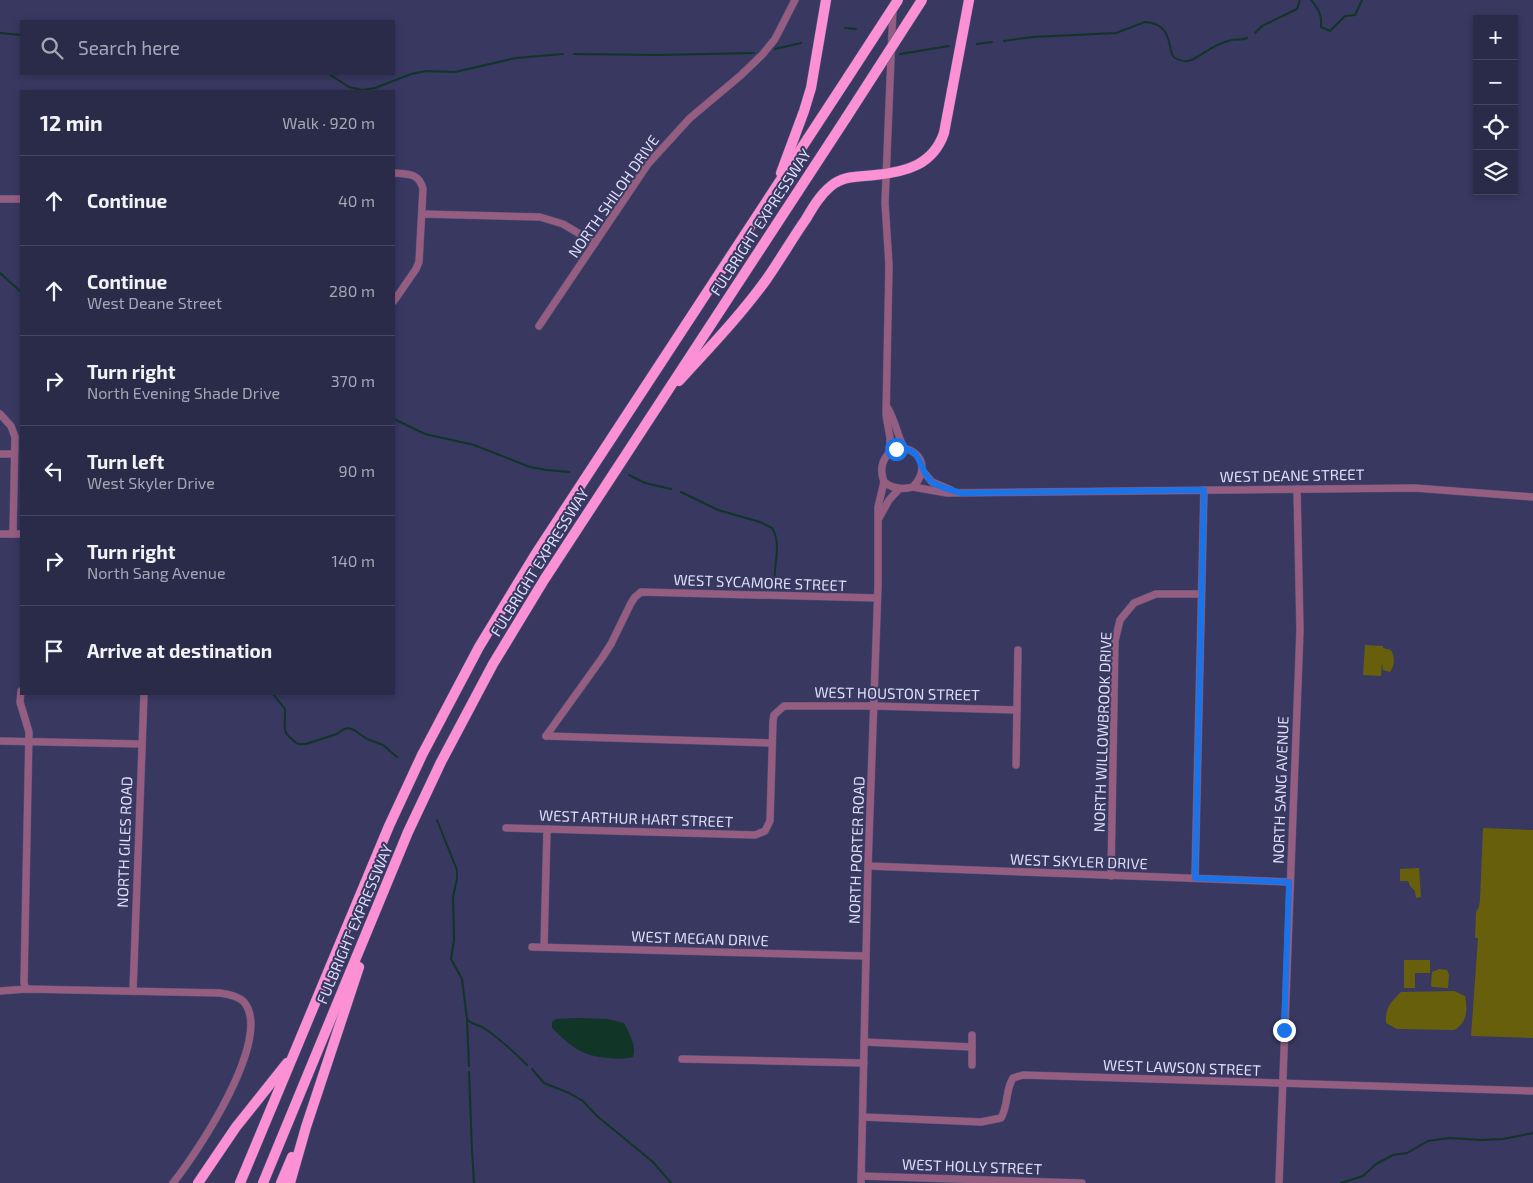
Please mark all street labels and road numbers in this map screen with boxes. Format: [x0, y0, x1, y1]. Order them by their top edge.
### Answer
street label: NORTH SHILOH DRIVE [564, 131, 662, 261]
street label: FULBRIGHT EXPRESSWAY [706, 145, 814, 299]
street label: WEST DEANE STREET [1220, 465, 1365, 485]
street label: FULBRIGHT EXPRESSWAY [486, 484, 592, 639]
street label: WEST SYCAMORE STREET [673, 570, 847, 594]
street label: NORTH WILLOWBROOK DRIVE [1090, 631, 1114, 833]
street label: WEST HOUSTON STREET [814, 683, 980, 703]
street label: NORTH SANG AVENUE [1268, 716, 1292, 864]
street label: NORTH GILES ROAD [113, 776, 135, 908]
street label: NORTH PORTER ROAD [844, 776, 868, 924]
street label: WEST ARTHUR HART STREET [539, 806, 734, 830]
street label: FULBRIGHT EXPRESSWAY [312, 841, 396, 1006]
street label: WEST SKYLER DRIVE [1010, 850, 1148, 872]
street label: WEST MEGAN DRIVE [631, 927, 769, 949]
street label: WEST LAWSON STREET [1103, 1055, 1262, 1079]
street label: WEST HOLLY STREET [902, 1155, 1043, 1177]

